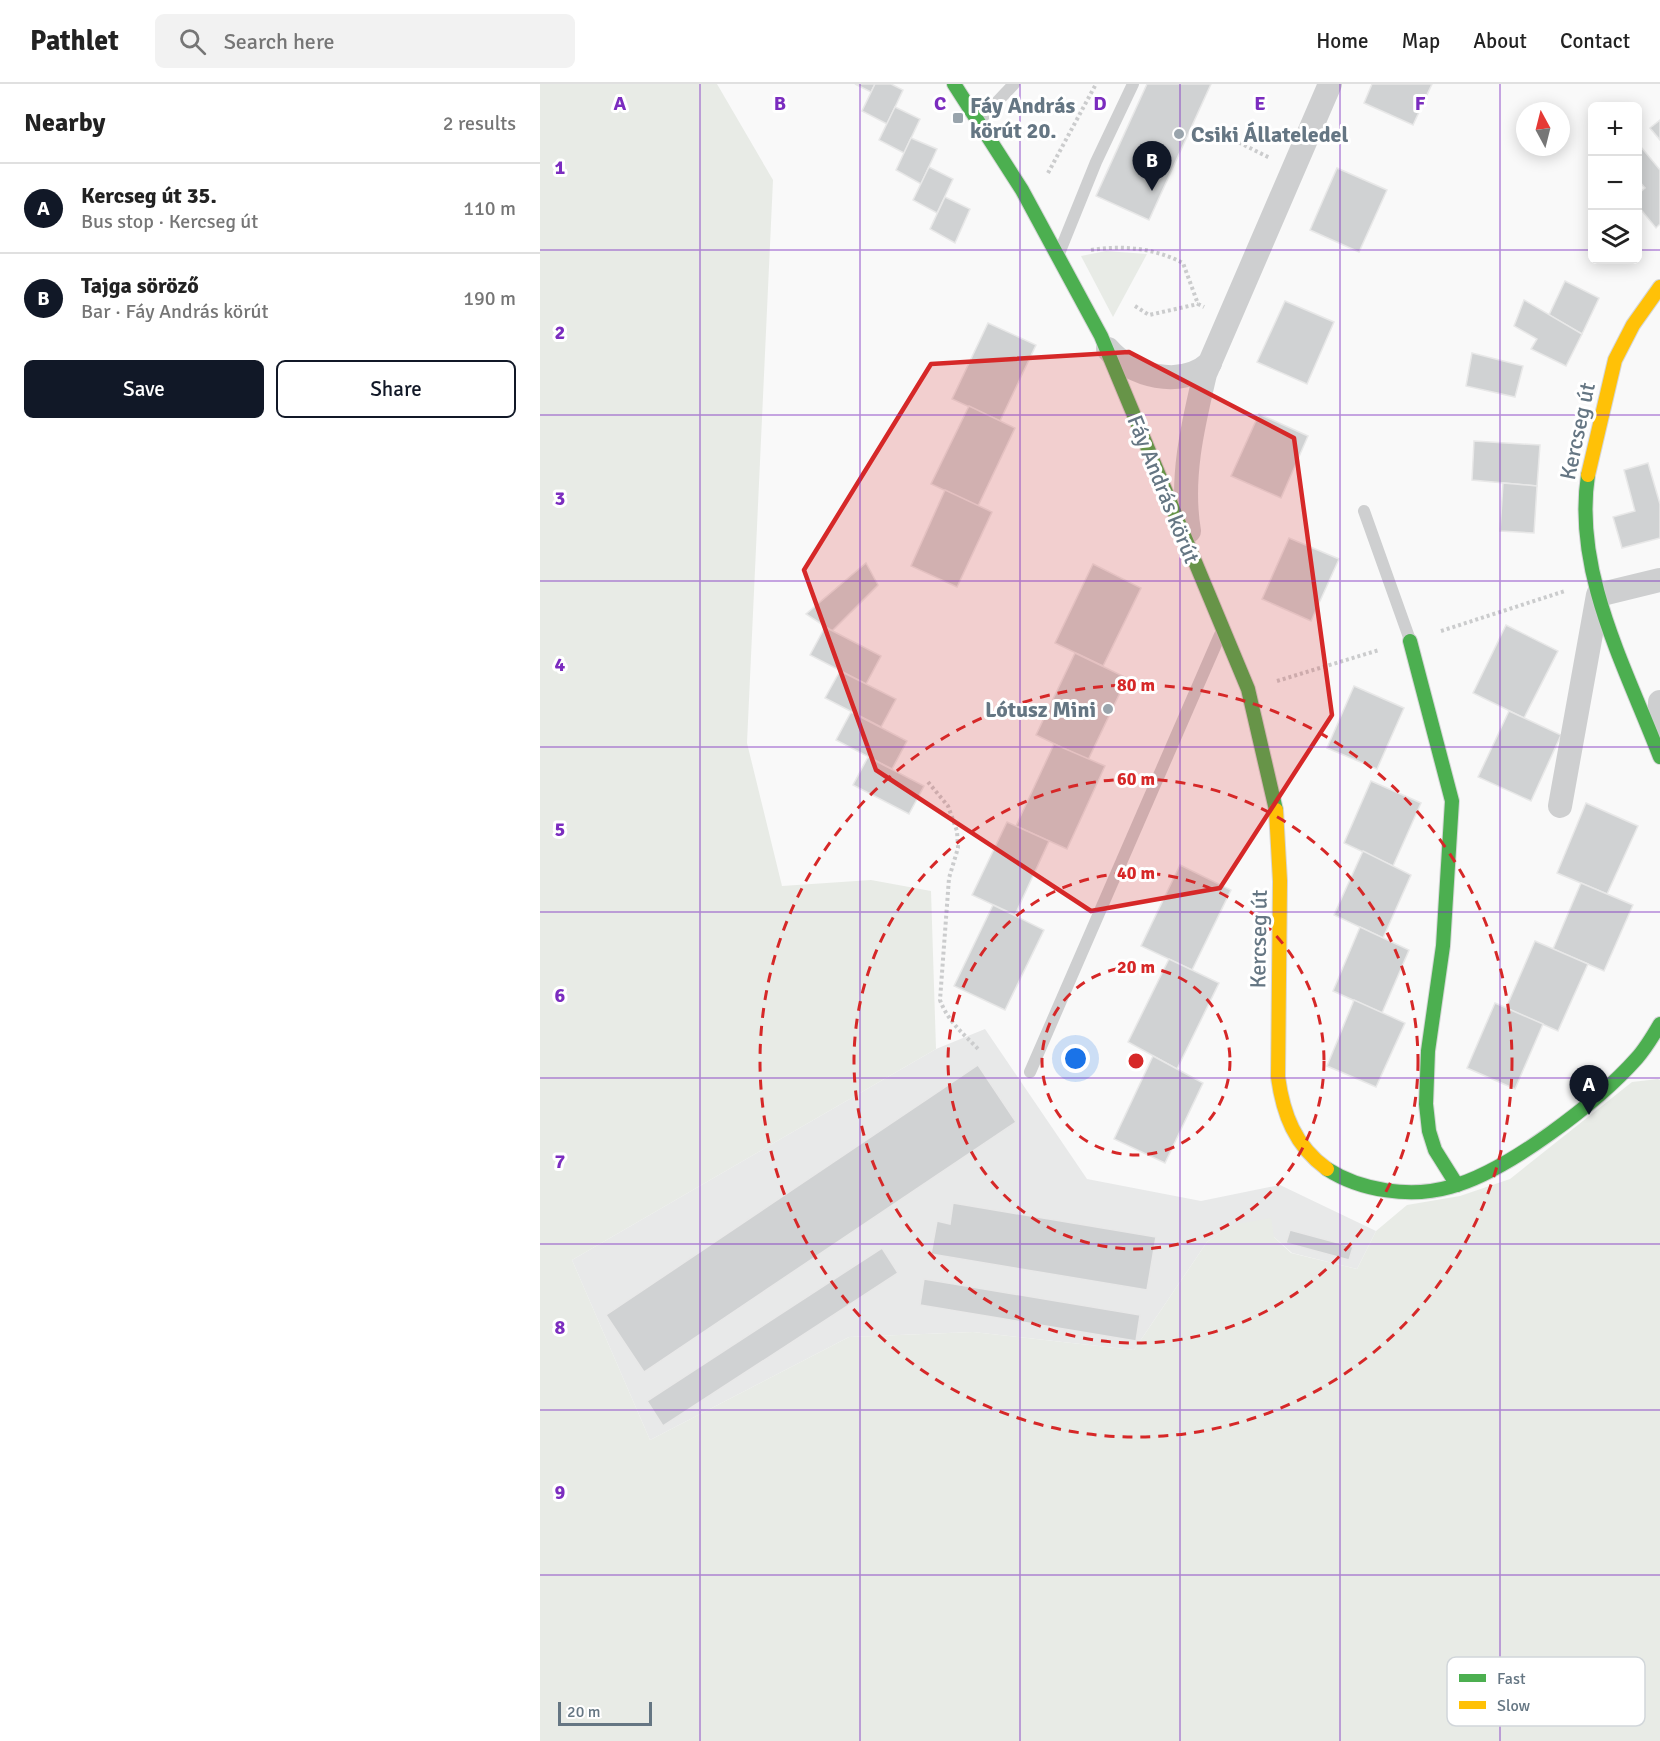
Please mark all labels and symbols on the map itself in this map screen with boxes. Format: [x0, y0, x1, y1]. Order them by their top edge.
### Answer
text: A [614, 91, 627, 116]
text: B [774, 91, 786, 116]
text: C [934, 91, 946, 116]
text: D [1093, 91, 1107, 116]
text: E [1254, 91, 1266, 116]
text: F [1415, 91, 1426, 116]
place label: Fáy András körút 20. [970, 92, 1075, 144]
north arrow [1516, 102, 1570, 156]
marker: Fáy András körút 20. [951, 111, 965, 125]
place label: Csiki Állateledel [1191, 121, 1349, 148]
marker: Csiki Állateledel [1172, 127, 1186, 141]
pin: B [1132, 141, 1172, 191]
text: 1 [555, 155, 566, 180]
text: 2 [555, 320, 565, 345]
street label: Kercseg út [1554, 380, 1601, 482]
street label: Fáy András körút [1122, 411, 1206, 567]
text: 3 [555, 486, 565, 511]
text: 4 [555, 652, 566, 677]
text: 80 m [1117, 674, 1155, 696]
place label: Lótusz Mini [985, 696, 1096, 723]
marker: Lótusz Mini [1101, 702, 1115, 716]
text: 60 m [1117, 768, 1155, 790]
text: 5 [555, 817, 565, 842]
text: 40 m [1117, 862, 1155, 884]
street label: Kercseg út [1244, 889, 1273, 989]
text: 20 m [1117, 956, 1155, 978]
text: 6 [555, 983, 566, 1008]
your location [1061, 1044, 1090, 1073]
centre of rings [1126, 1051, 1146, 1071]
pin: A [1570, 1066, 1608, 1115]
text: 7 [555, 1149, 566, 1174]
text: 8 [555, 1315, 566, 1340]
text: 9 [555, 1480, 566, 1505]
legend [1447, 1657, 1645, 1726]
text: Fast [1497, 1669, 1526, 1689]
text: Slow [1497, 1696, 1531, 1716]
scale bar [558, 1699, 652, 1726]

